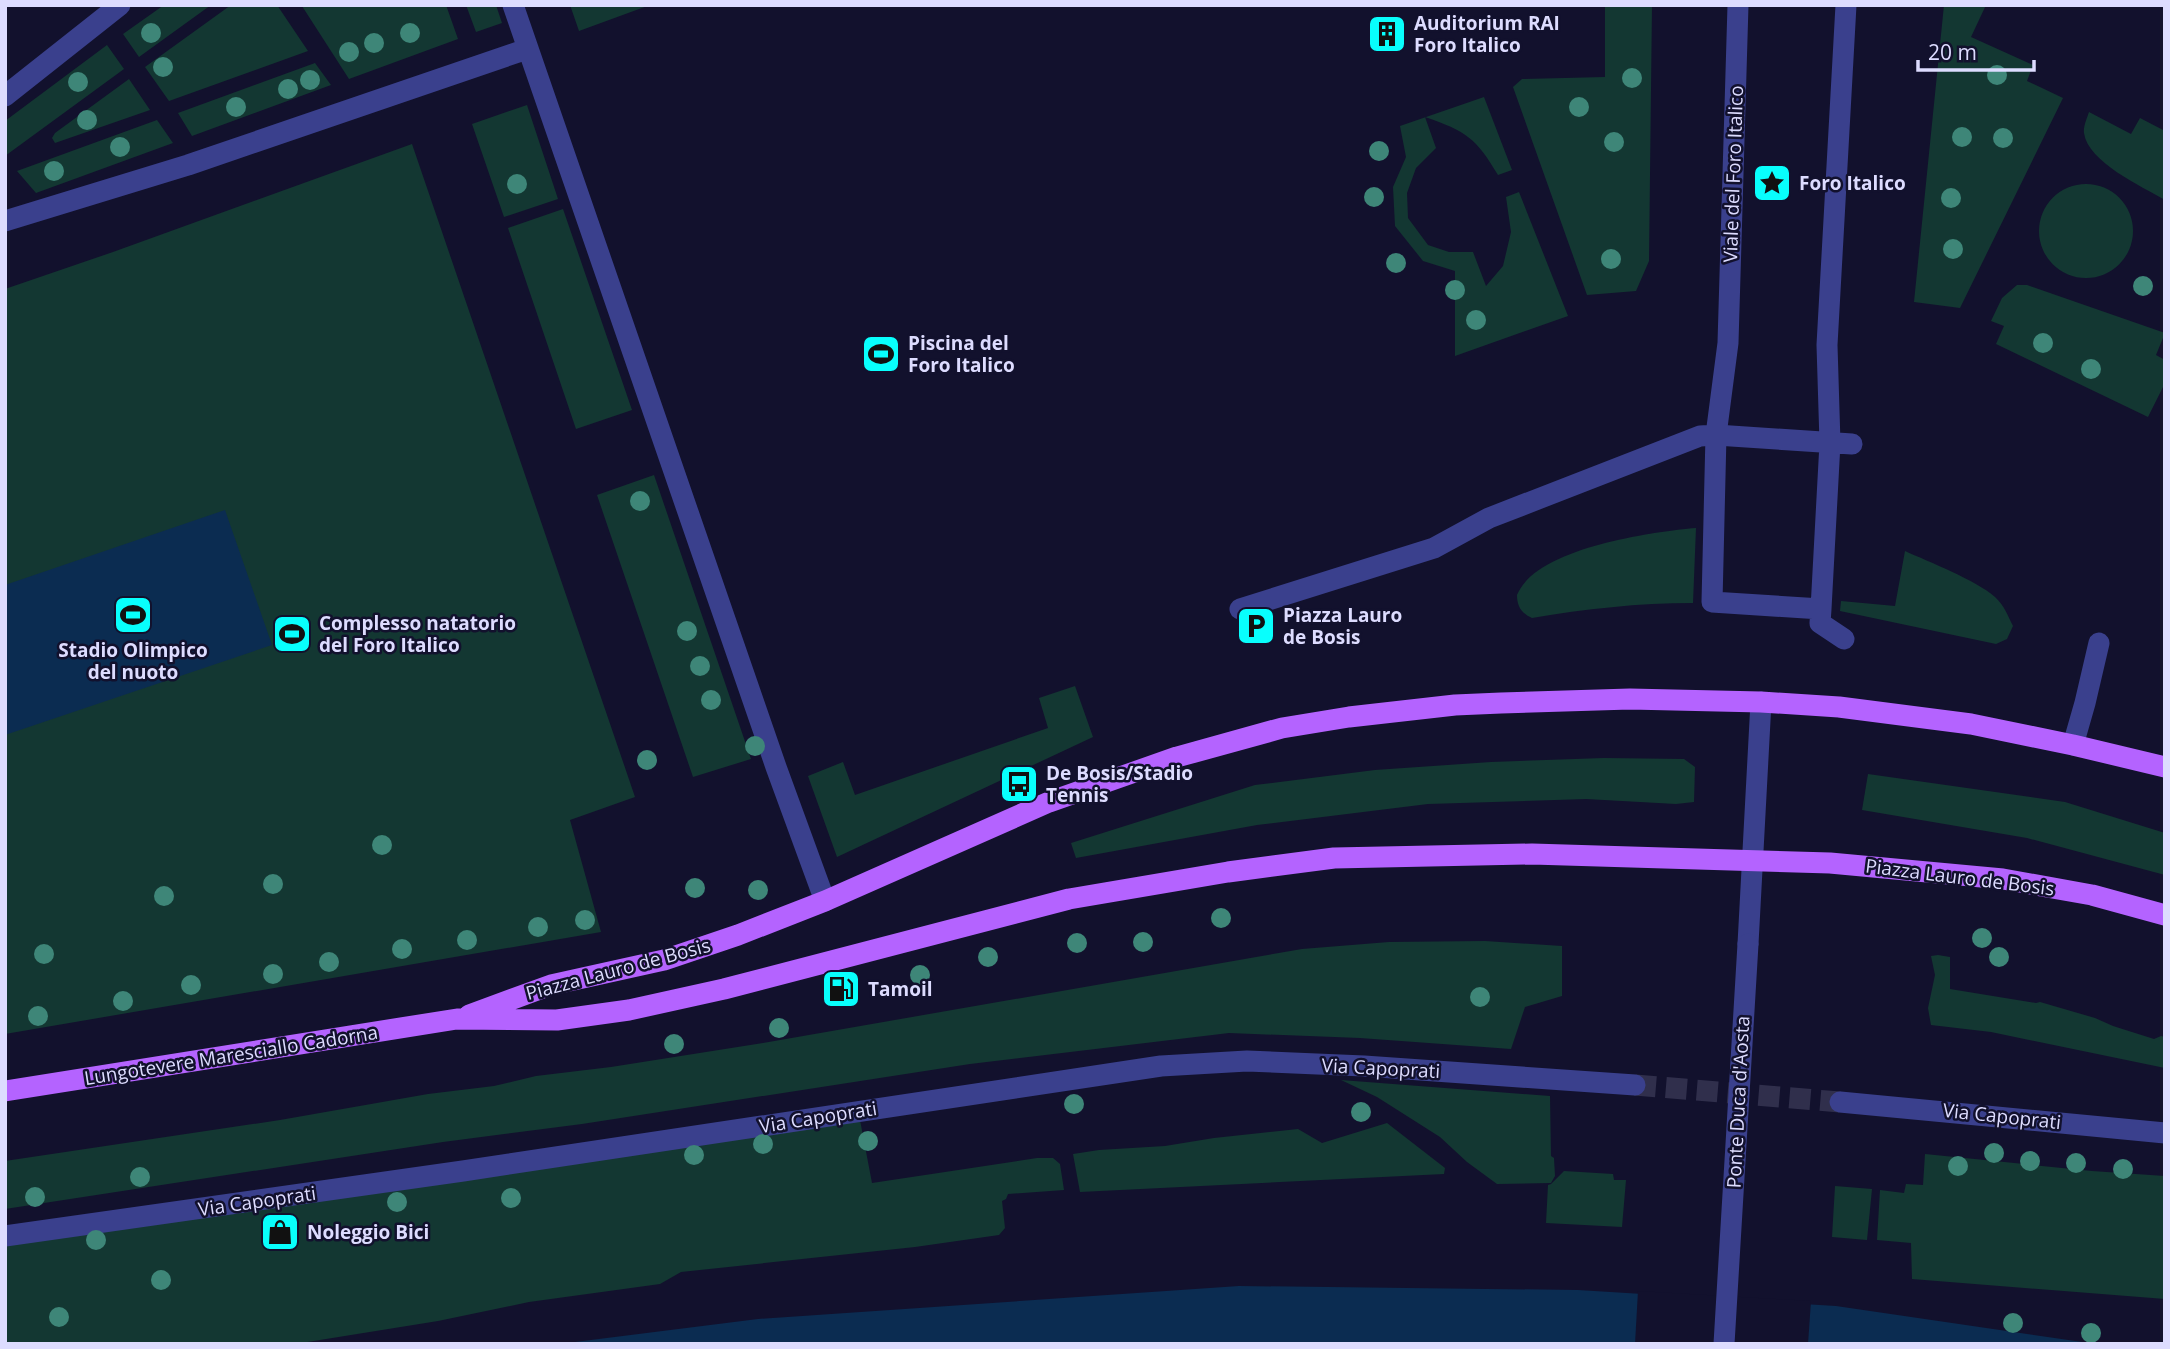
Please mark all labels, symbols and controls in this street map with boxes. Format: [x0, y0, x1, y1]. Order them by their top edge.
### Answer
place label: Auditorium RAI Foro Italico [1414, 10, 1560, 58]
building icon: Auditorium RAI Foro Italico [1366, 13, 1408, 55]
scale bar [1918, 28, 2034, 72]
text: 20 m [1928, 38, 1977, 66]
street label: Viale del Foro Italico [1717, 85, 1749, 263]
place icon: Foro Italico [1751, 162, 1793, 204]
place label: Foro Italico [1799, 170, 1906, 196]
place label: Piscina del Foro Italico [908, 330, 1015, 378]
sports icon: Piscina del Foro Italico [860, 333, 902, 375]
sports icon: Stadio Olimpico del nuoto [112, 594, 154, 636]
place label: Piazza Lauro de Bosis [1283, 602, 1402, 650]
parking icon: Piazza Lauro de Bosis [1235, 605, 1277, 647]
place label: Complesso natatorio del Foro Italico [319, 610, 516, 658]
sports icon: Complesso natatorio del Foro Italico [271, 613, 313, 655]
place label: Stadio Olimpico del nuoto [58, 637, 208, 685]
place label: De Bosis/Stadio Tennis [1046, 760, 1193, 808]
bus stop icon: De Bosis/Stadio Tennis [998, 763, 1040, 805]
street label: Piazza Lauro de Bosis [1864, 853, 2056, 901]
street label: Piazza Lauro de Bosis [523, 932, 713, 1006]
fuel station icon: Tamoil [820, 968, 862, 1010]
place label: Tamoil [868, 976, 933, 1002]
street label: Ponte Duca d'Aosta [1721, 1015, 1755, 1189]
street label: Lungotevere Maresciallo Cadorna [82, 1019, 380, 1091]
street label: Via Capoprati [1321, 1052, 1441, 1084]
street label: Via Capoprati [757, 1095, 879, 1139]
street label: Via Capoprati [1942, 1097, 2062, 1135]
street label: Via Capoprati [196, 1180, 318, 1222]
shop icon: Noleggio Bici [259, 1211, 301, 1253]
place label: Noleggio Bici [307, 1219, 429, 1245]

